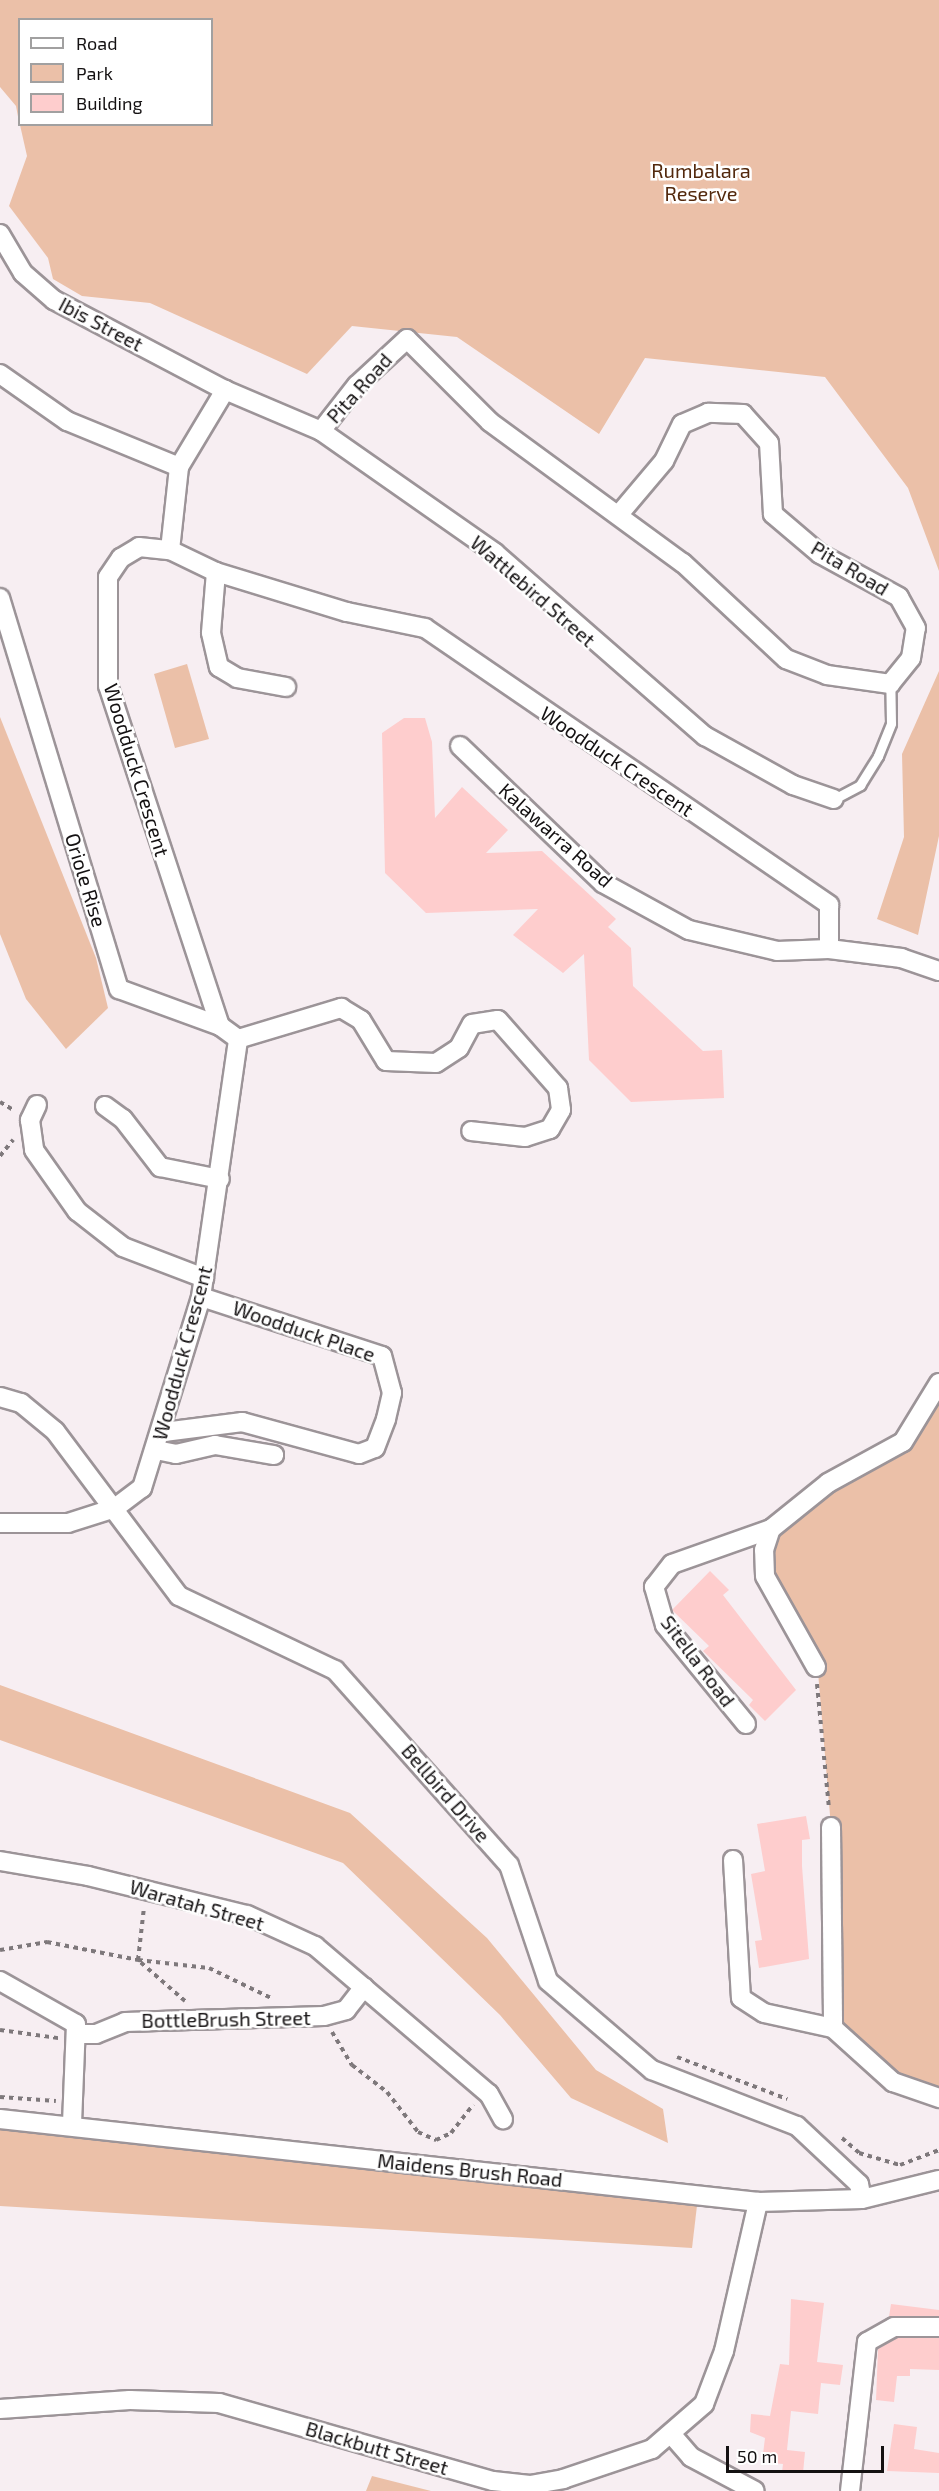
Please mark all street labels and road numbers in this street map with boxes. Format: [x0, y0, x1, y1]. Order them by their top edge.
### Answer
street label: Ibis Street [55, 292, 147, 356]
street label: Pita Road [321, 348, 397, 428]
street label: Wattlebird Street [466, 530, 600, 652]
street label: Pita Road [807, 536, 893, 600]
street label: Woodduck Crescent [99, 681, 175, 859]
street label: Woodduck Crescent [536, 701, 698, 821]
street label: Kalawarra Road [494, 778, 618, 892]
street label: Oriole Rise [60, 830, 112, 930]
street label: Woodduck Crescent [147, 1263, 217, 1443]
street label: Woodduck Place [230, 1295, 378, 1367]
street label: Sitella Road [656, 1611, 740, 1711]
street label: Bellbird Drive [397, 1739, 495, 1847]
street label: Waratah Street [127, 1874, 267, 1936]
street label: BottleBrush Street [141, 2006, 311, 2032]
street label: Maidens Brush Road [376, 2148, 564, 2192]
street label: Blackbutt Street [303, 2416, 451, 2480]

